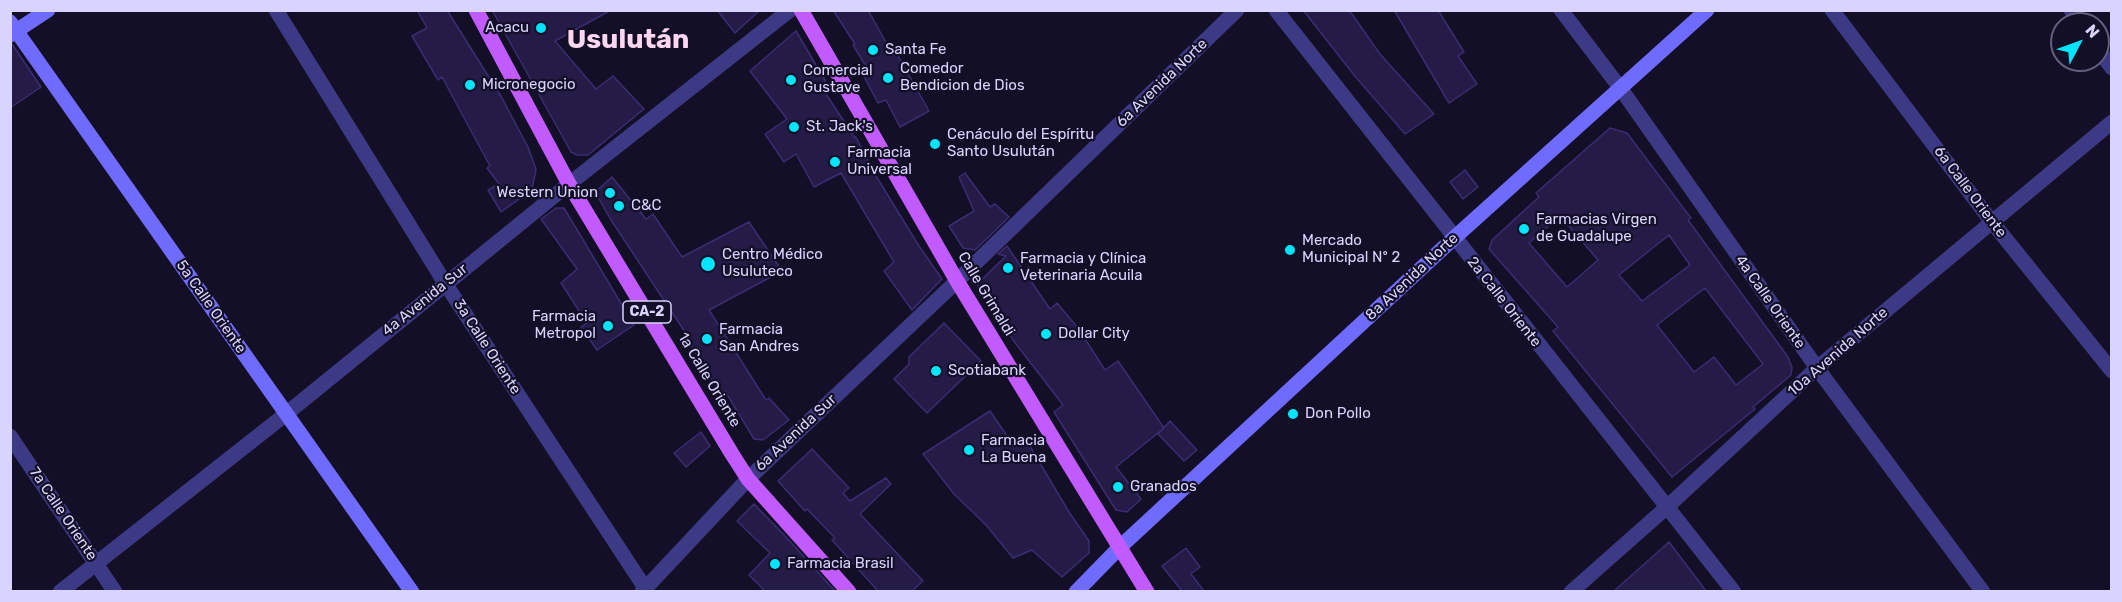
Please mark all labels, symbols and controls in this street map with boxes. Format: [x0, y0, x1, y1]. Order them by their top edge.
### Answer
north arrow [2050, 12, 2110, 72]
place label: Acacu [485, 19, 529, 37]
marker: Acacu [534, 21, 548, 35]
text: N [2082, 21, 2103, 42]
district label: Usulután [567, 24, 689, 56]
street label: 6a Avenida Norte [1113, 35, 1211, 131]
place label: Santa Fe [885, 41, 946, 59]
marker: Santa Fe [866, 43, 880, 57]
place label: Comedor Bendicion de Dios [900, 60, 1025, 95]
place label: Comercial Gustave [803, 62, 873, 97]
marker: Comedor Bendicion de Dios [881, 71, 895, 85]
marker: Comercial Gustave [784, 73, 798, 87]
place label: Micronegocio [482, 76, 576, 94]
marker: Micronegocio [463, 78, 477, 92]
place label: St. Jack's [806, 118, 873, 136]
marker: St. Jack's [787, 120, 801, 134]
place label: Cenáculo del Espíritu Santo Usulután [947, 126, 1094, 161]
marker: Cenáculo del Espíritu Santo Usulután [928, 137, 942, 151]
street label: 6a Calle Oriente [1930, 143, 2010, 241]
place label: Farmacia Universal [847, 144, 912, 179]
marker: Farmacia Universal [828, 155, 842, 169]
place label: Western Union [497, 184, 598, 202]
marker: Western Union [603, 186, 617, 200]
place label: C&C [631, 197, 661, 215]
marker: C&C [612, 199, 626, 213]
place label: Farmacias Virgen de Guadalupe [1536, 211, 1657, 246]
marker: Farmacias Virgen de Guadalupe [1517, 222, 1531, 236]
street label: 8a Avenida Norte [1362, 229, 1462, 325]
place label: Mercado Municipal Nº 2 [1302, 232, 1400, 267]
marker: Mercado Municipal Nº 2 [1283, 243, 1297, 257]
place label: Centro Médico Usuluteco [722, 246, 823, 281]
street label: Calle Grimaldi [954, 249, 1018, 339]
place label: Farmacia y Clínica Veterinaria Acuila [1020, 250, 1146, 285]
street label: 4a Calle Oriente [1731, 252, 1809, 352]
street label: 2a Calle Oriente [1463, 253, 1545, 351]
marker: Centro Médico Usuluteco [699, 255, 717, 273]
street label: 5a Calle Oriente [172, 257, 250, 357]
street label: 4a Avenida Sur [379, 260, 471, 340]
marker: Farmacia y Clínica Veterinaria Acuila [1001, 261, 1015, 275]
street label: 3a Calle Oriente [450, 296, 524, 398]
road number: CA-2 [623, 301, 671, 323]
street label: 10a Avenida Norte [1784, 304, 1892, 400]
place label: Farmacia Metropol [532, 308, 596, 343]
marker: Farmacia Metropol [601, 319, 615, 333]
place label: Farmacia San Andres [719, 321, 799, 356]
place label: Dollar City [1058, 325, 1130, 343]
marker: Dollar City [1039, 327, 1053, 341]
street label: 1a Calle Oriente [674, 329, 744, 431]
marker: Farmacia San Andres [700, 332, 714, 346]
place label: Scotiabank [948, 362, 1026, 380]
marker: Scotiabank [929, 364, 943, 378]
street label: 6a Avenida Sur [752, 391, 840, 475]
place label: Don Pollo [1305, 405, 1371, 423]
marker: Don Pollo [1286, 407, 1300, 421]
place label: Farmacia La Buena [981, 432, 1046, 467]
marker: Farmacia La Buena [962, 443, 976, 457]
street label: 7a Calle Oriente [25, 464, 101, 564]
place label: Granados [1130, 478, 1197, 496]
marker: Granados [1111, 480, 1125, 494]
place label: Farmacia Brasil [787, 555, 894, 573]
marker: Farmacia Brasil [768, 557, 782, 571]

